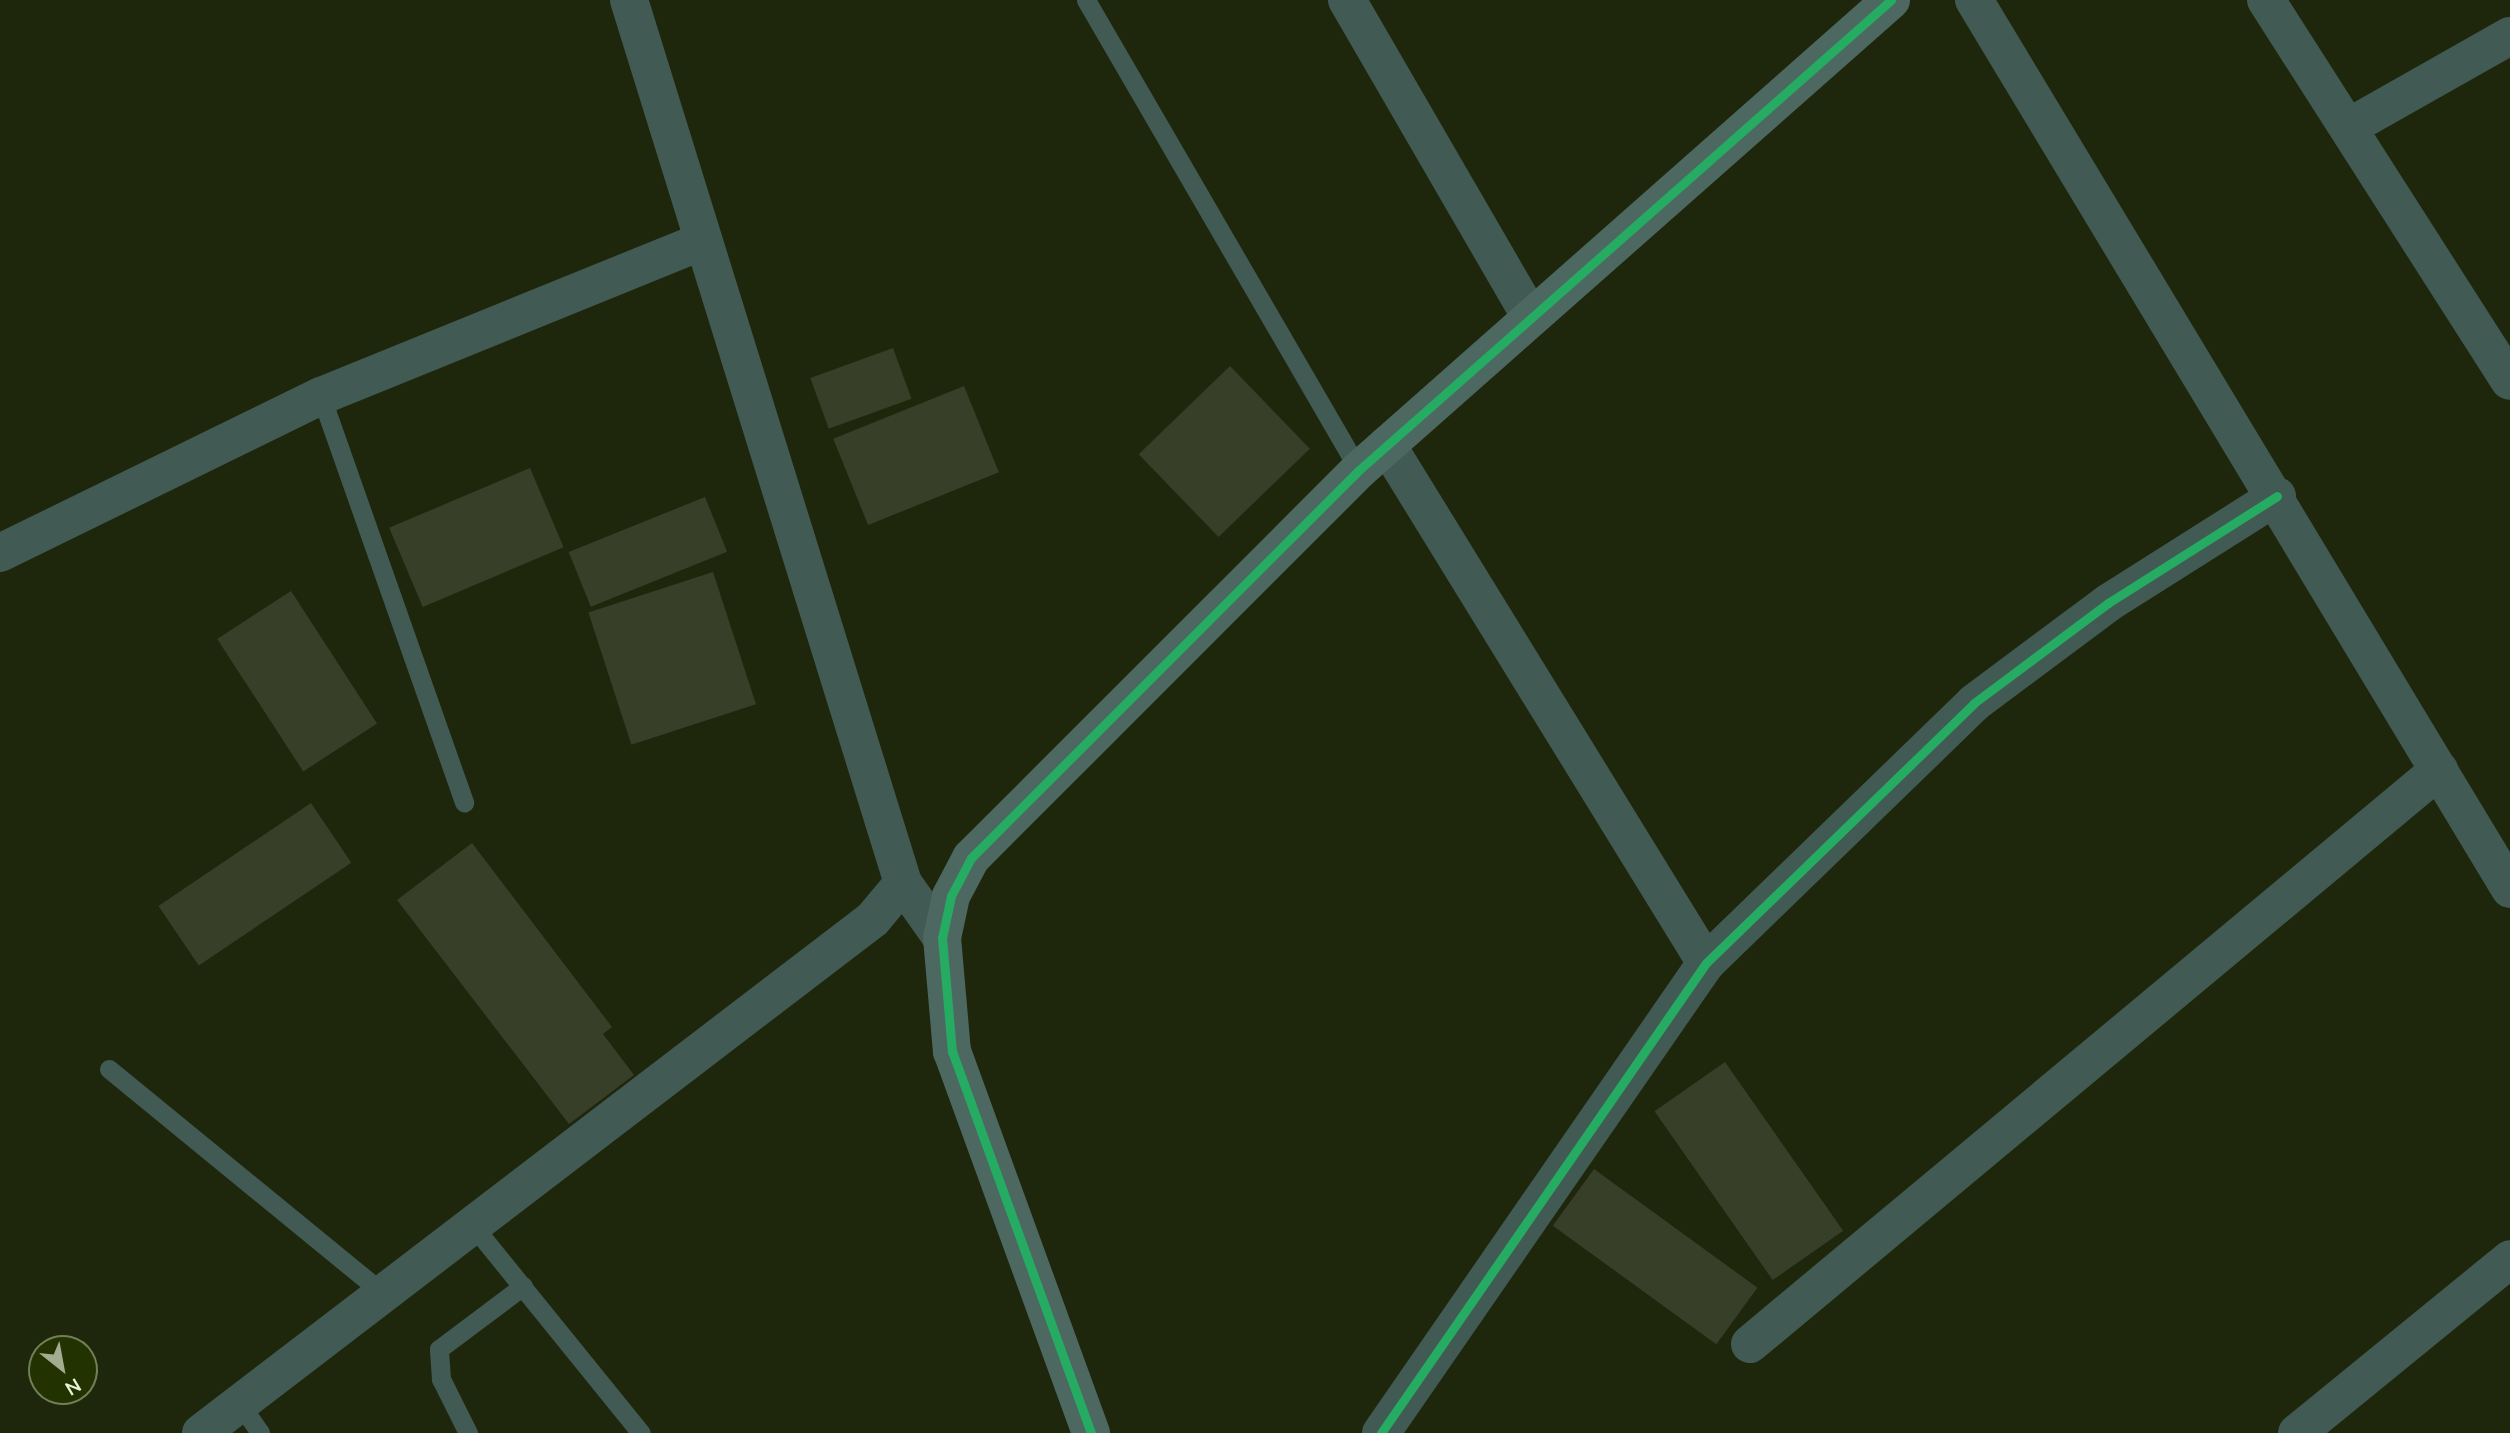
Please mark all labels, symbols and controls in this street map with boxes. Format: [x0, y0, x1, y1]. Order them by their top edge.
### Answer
north arrow [28, 1335, 98, 1405]
text: N [60, 1371, 86, 1401]

